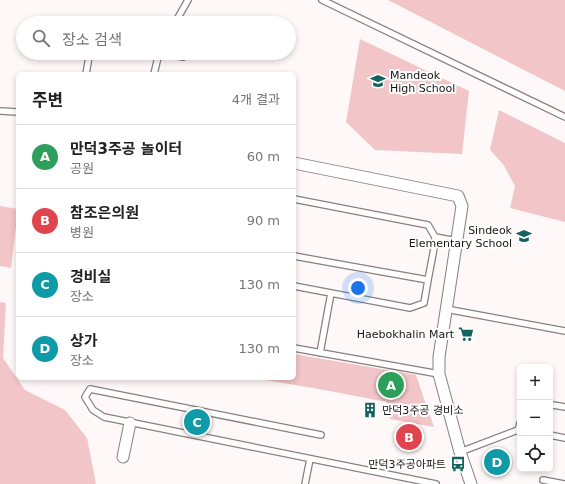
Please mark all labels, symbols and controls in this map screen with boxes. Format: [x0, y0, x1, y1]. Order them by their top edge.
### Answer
search box [16, 16, 296, 60]
icon: search [30, 27, 52, 49]
text: 장소 검색 [62, 31, 122, 49]
place label: Mandeok High School [390, 69, 455, 95]
school or university icon: Mandeok High School [369, 72, 387, 90]
text: 주변 [32, 90, 63, 110]
text: 4개 결과 [232, 92, 280, 107]
text: 만덕3주공 놀이터 [70, 140, 182, 158]
text: A [40, 149, 50, 164]
text: 60 m [247, 149, 280, 164]
text: 공원 [70, 161, 94, 176]
text: 참조은의원 [70, 204, 139, 222]
text: B [40, 213, 50, 228]
text: 90 m [247, 213, 280, 228]
place label: Sindeok Elementary School [409, 224, 513, 250]
text: 병원 [70, 225, 94, 240]
school or university icon: Sindeok Elementary School [515, 227, 533, 245]
text: 경비실 [70, 268, 111, 286]
text: C [40, 277, 50, 292]
text: 130 m [238, 277, 280, 292]
your location [348, 278, 368, 298]
text: 장소 [70, 289, 94, 304]
supermarket icon: Haebokhalin Mart [457, 325, 475, 343]
place label: Haebokhalin Mart [357, 328, 455, 341]
text: 상가 [70, 332, 98, 350]
text: D [40, 341, 50, 356]
text: 130 m [238, 341, 280, 356]
text: 장소 [70, 353, 94, 368]
map controls [517, 364, 553, 472]
button: + [517, 364, 553, 400]
pin: A [378, 370, 404, 400]
button: − [517, 400, 553, 436]
building icon: 만덕3주공 경비소 [361, 401, 379, 419]
place label: 만덕3주공 경비소 [382, 404, 463, 417]
pin: C [184, 407, 210, 437]
pin: B [396, 422, 422, 452]
button: locate [517, 436, 553, 472]
pin: D [484, 447, 510, 477]
bus stop icon: 만덕3주공아파트 [449, 455, 467, 473]
place label: 만덕3주공아파트 [368, 458, 446, 471]

